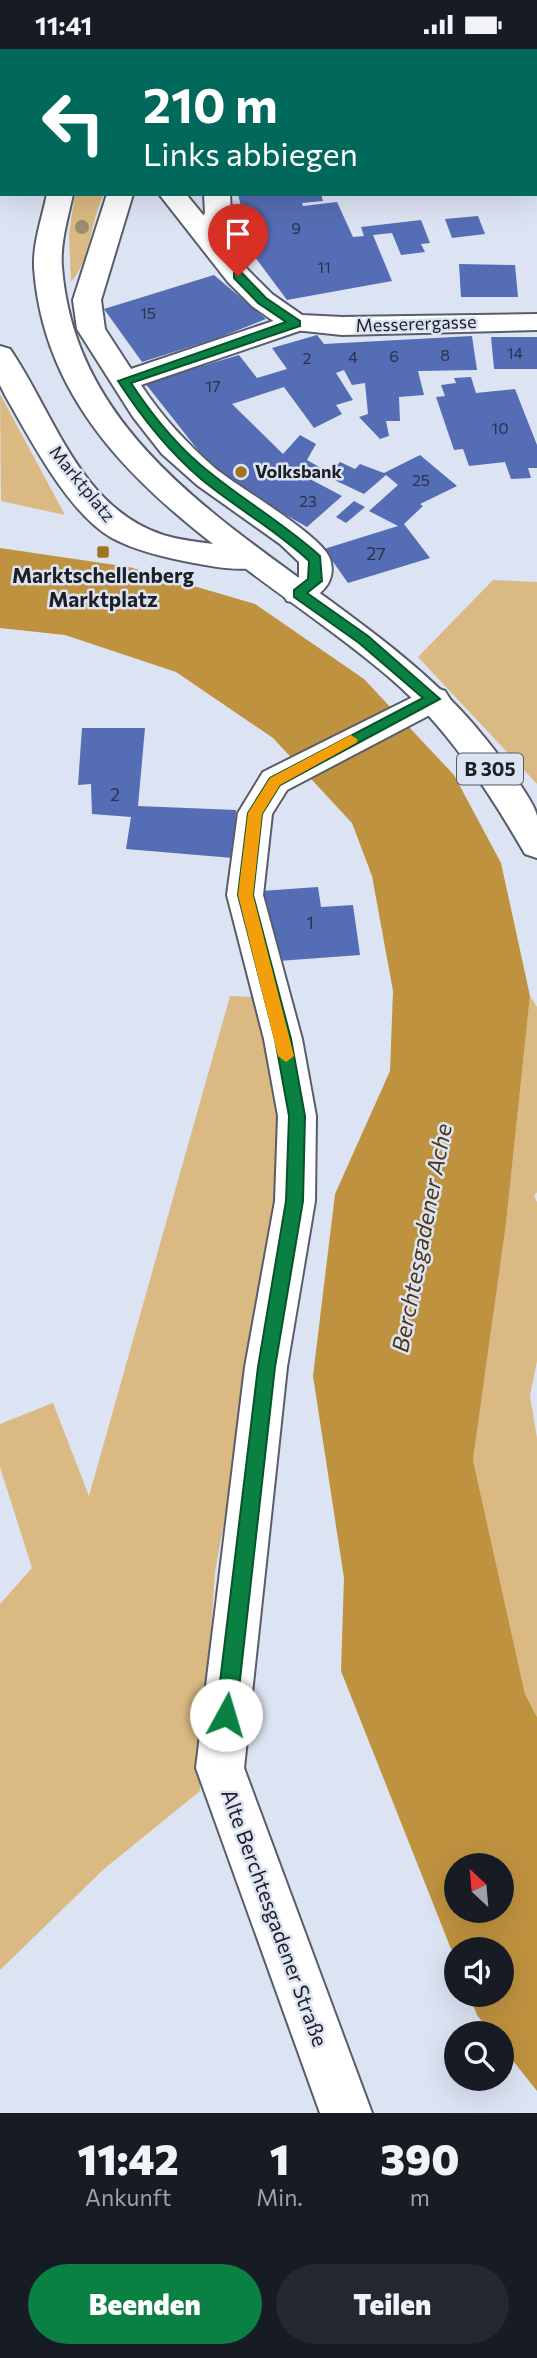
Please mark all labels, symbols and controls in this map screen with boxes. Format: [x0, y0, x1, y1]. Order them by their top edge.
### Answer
text: 11:41 [35, 9, 92, 40]
text: 210 m [143, 73, 278, 133]
icon: left [28, 77, 119, 168]
text: Links abbiegen [143, 133, 358, 173]
pin [208, 204, 268, 276]
icon: arrive [219, 215, 257, 253]
house number: 9 [291, 218, 301, 237]
house number: 11 [317, 257, 331, 276]
house number: 15 [140, 303, 156, 322]
street label: Messerergasse [355, 310, 477, 336]
house number: 14 [507, 343, 524, 362]
house number: 8 [440, 345, 450, 364]
house number: 6 [389, 346, 399, 365]
house number: 4 [348, 347, 358, 366]
house number: 2 [303, 348, 312, 367]
house number: 17 [205, 376, 221, 395]
house number: 10 [491, 418, 509, 437]
street label: Marktplatz [45, 441, 120, 526]
place label: Volksbank [255, 460, 342, 482]
marker: Volksbank [233, 464, 249, 480]
house number: 25 [412, 470, 430, 489]
house number: 23 [299, 491, 317, 510]
house number: 27 [366, 542, 386, 564]
marker: Marktschellenberg Marktplatz [95, 544, 111, 560]
place label: Marktschellenberg Marktplatz [12, 562, 195, 611]
road number: B 305 [457, 754, 523, 785]
house number: 2 [110, 783, 120, 805]
house number: 1 [306, 911, 314, 933]
water label: Berchtesgadener Ache [385, 1121, 457, 1355]
position arrow [189, 1678, 263, 1752]
street label: Alte Berchtesgadener Straße [217, 1785, 334, 2050]
north arrow [444, 1853, 514, 1923]
map controls [444, 1853, 514, 2091]
button: sound [444, 1937, 514, 2007]
button: search [444, 2021, 514, 2091]
text: 11:42 [78, 2132, 179, 2184]
text: 1 [270, 2132, 289, 2184]
text: 390 [380, 2132, 459, 2184]
text: Ankunft [85, 2183, 171, 2211]
text: Min. [256, 2183, 303, 2211]
text: m [410, 2183, 430, 2211]
button: Beenden [28, 2264, 262, 2344]
button: Teilen [276, 2264, 509, 2344]

